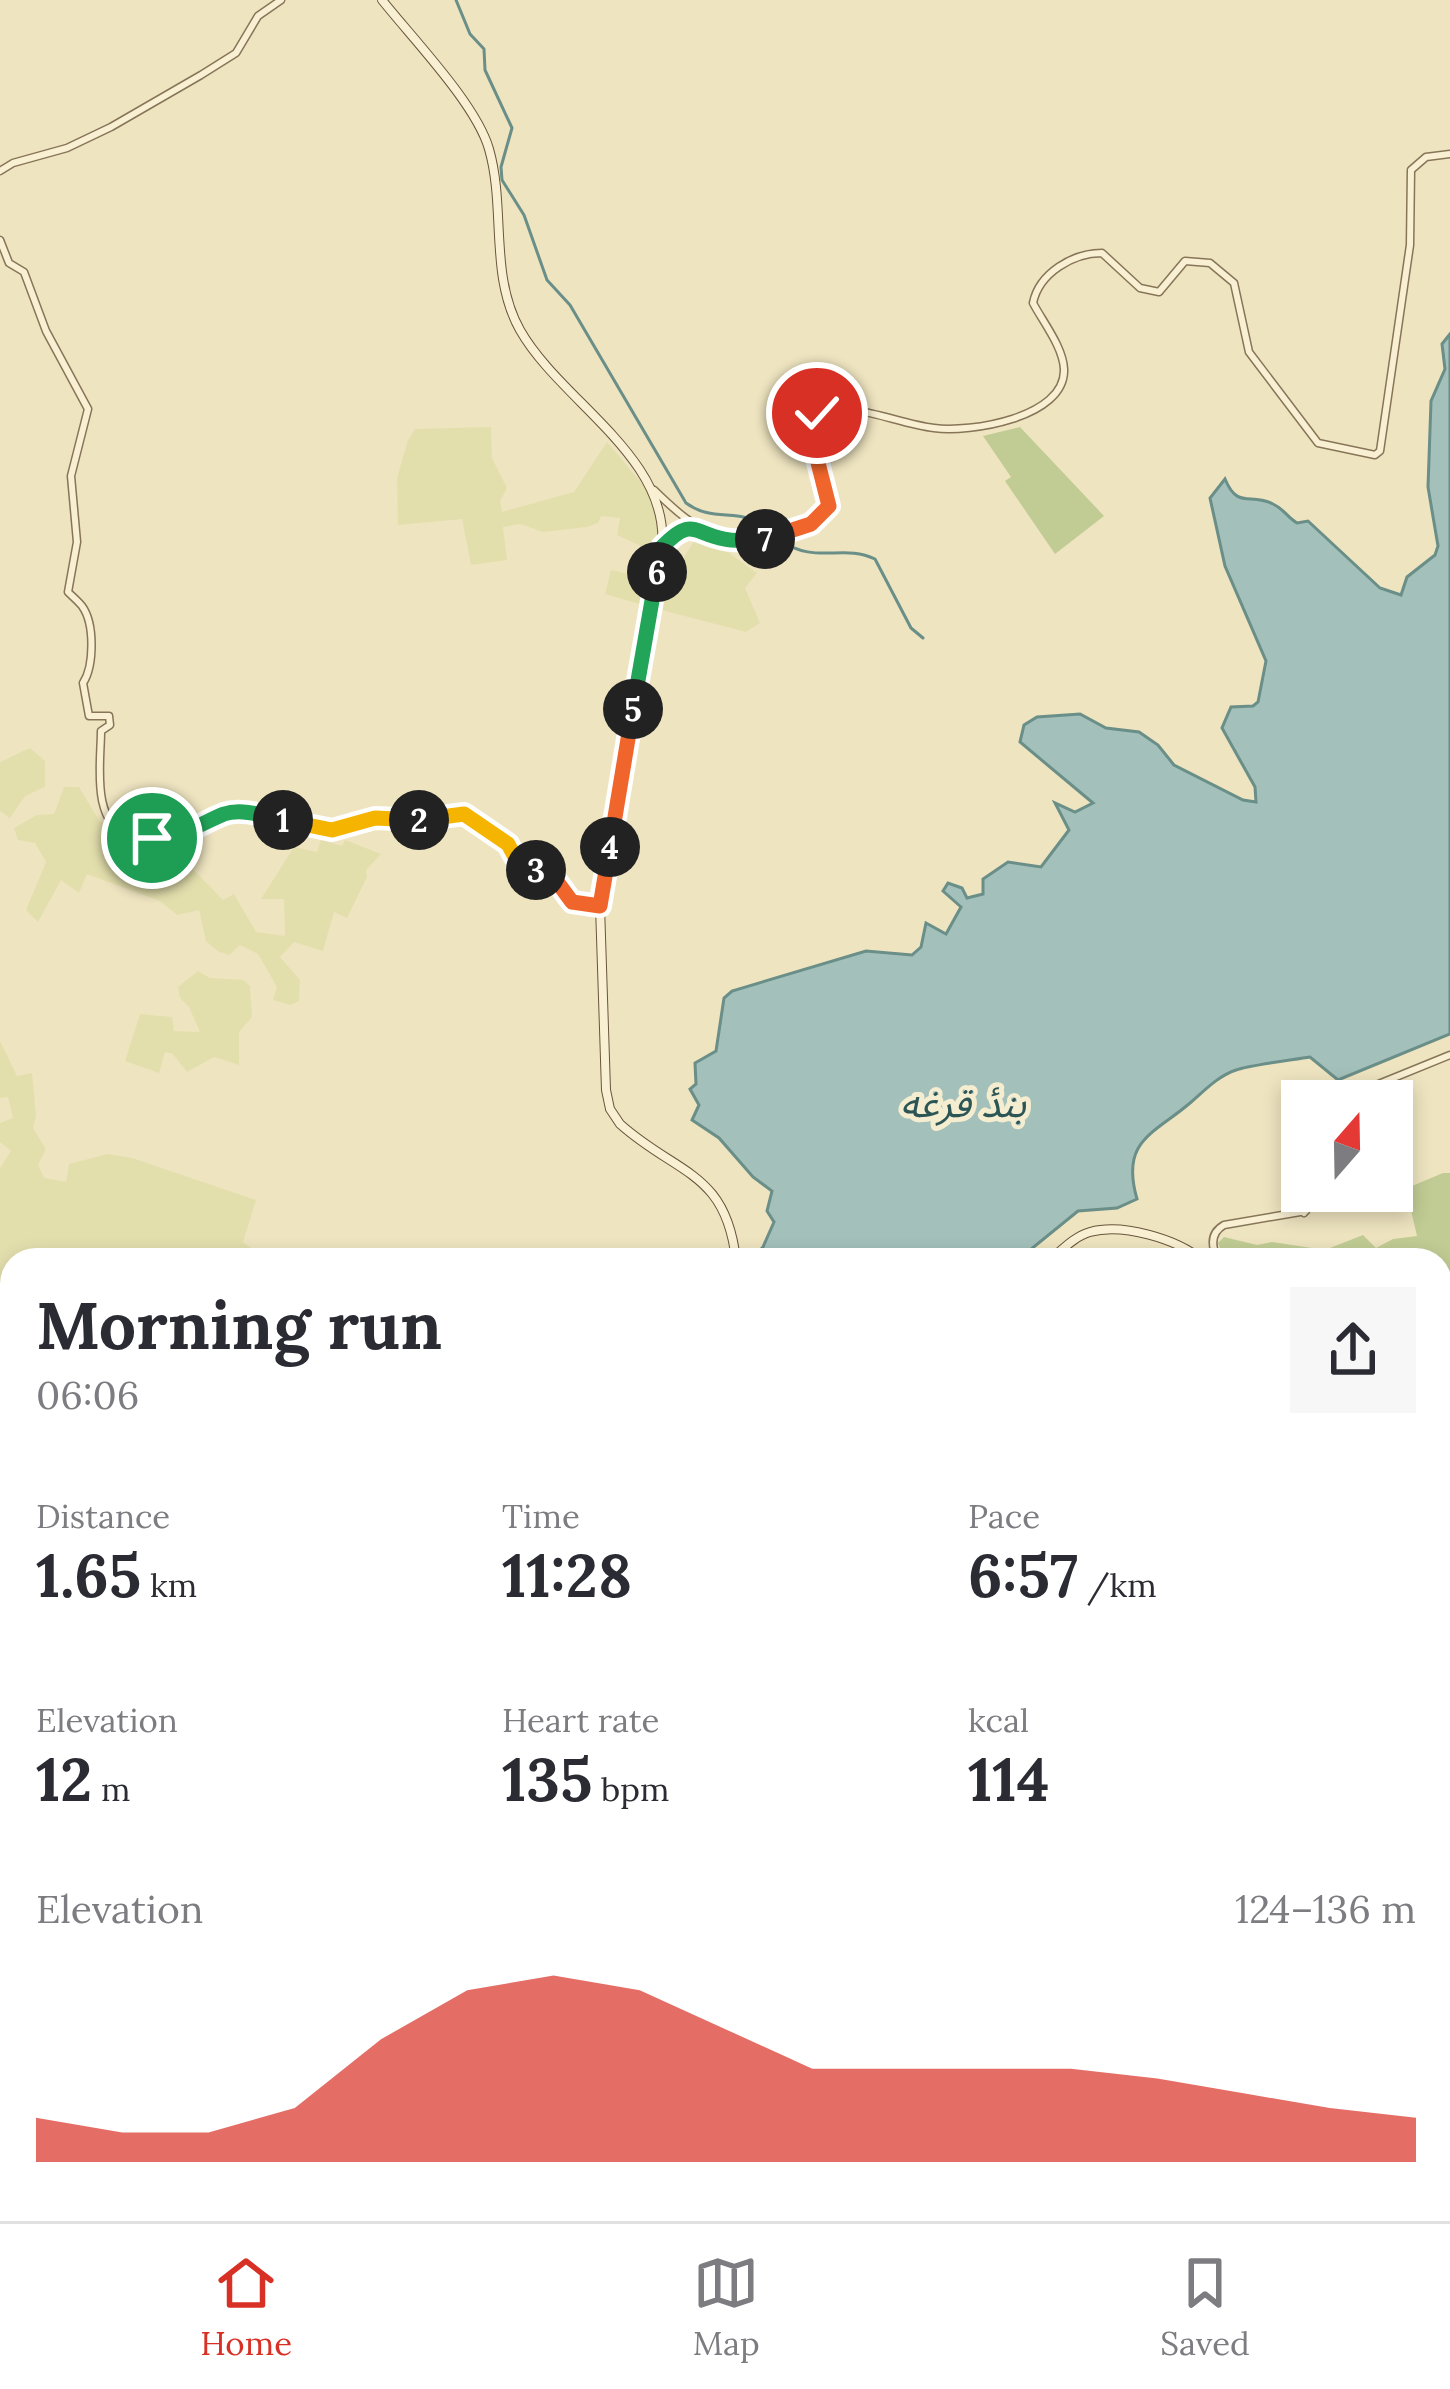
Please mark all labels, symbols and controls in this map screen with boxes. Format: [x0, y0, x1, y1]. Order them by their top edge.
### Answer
pin [766, 362, 868, 464]
icon: check [784, 380, 850, 446]
pin: 7 [735, 509, 795, 569]
text: 7 [757, 518, 773, 560]
pin: 6 [627, 542, 687, 602]
text: 6 [648, 551, 666, 593]
pin: 5 [603, 679, 663, 739]
text: 5 [624, 688, 642, 730]
pin [101, 787, 203, 889]
pin: 1 [253, 790, 313, 850]
pin: 2 [389, 790, 449, 850]
text: 1 [276, 799, 290, 841]
text: 2 [410, 799, 428, 841]
icon: arrive [119, 805, 185, 871]
pin: 4 [580, 817, 640, 877]
text: 4 [601, 826, 619, 868]
pin: 3 [506, 840, 566, 900]
text: 3 [527, 849, 545, 891]
water label: بندٔ قرغه [900, 1078, 1026, 1128]
north arrow [1281, 1080, 1413, 1212]
map controls [1281, 1080, 1413, 1212]
text: Morning run [36, 1283, 442, 1367]
button: share [1290, 1287, 1416, 1413]
text: 06:06 [36, 1370, 139, 1420]
text: Distance [36, 1495, 170, 1537]
text: Time [502, 1495, 580, 1537]
text: Pace [968, 1495, 1040, 1537]
text: 1.65 [36, 1537, 141, 1613]
text: 11:28 [502, 1537, 632, 1613]
text: 6:57 [968, 1537, 1078, 1613]
text: km [141, 1564, 197, 1606]
text: /km [1078, 1564, 1157, 1606]
text: Elevation [36, 1699, 178, 1741]
text: Heart rate [502, 1699, 659, 1741]
text: kcal [968, 1699, 1029, 1741]
text: 12 [36, 1741, 92, 1817]
text: 135 [502, 1741, 592, 1817]
text: 114 [968, 1741, 1050, 1817]
text: m [92, 1768, 131, 1810]
text: bpm [592, 1768, 669, 1810]
text: Elevation [36, 1884, 204, 1934]
text: 124–136 m [1235, 1884, 1416, 1934]
tab: Home [200, 2250, 292, 2364]
tab: Map [693, 2250, 760, 2364]
tab: Saved [1160, 2250, 1250, 2364]

